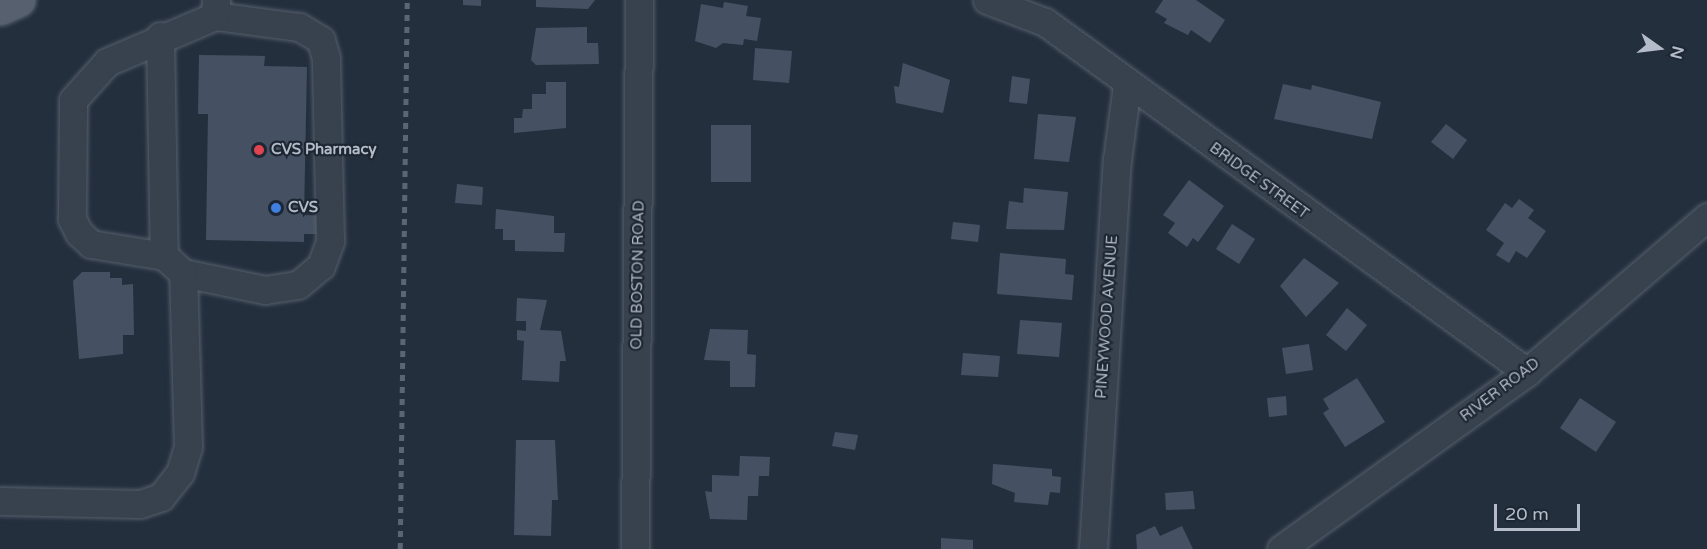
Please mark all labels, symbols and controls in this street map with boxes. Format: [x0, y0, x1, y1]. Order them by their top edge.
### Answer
north arrow [1629, 18, 1689, 78]
text: N [1665, 44, 1688, 61]
street label: BRIDGE STREET [1206, 139, 1312, 223]
place label: CVS Pharmacy [271, 141, 376, 159]
marker: CVS Pharmacy [252, 143, 266, 157]
place label: CVS [288, 199, 318, 217]
street label: OLD BOSTON ROAD [628, 200, 648, 350]
marker: CVS [269, 201, 283, 215]
street label: PINEYWOOD AVENUE [1092, 235, 1122, 399]
street label: RIVER ROAD [1457, 354, 1543, 426]
scale bar [1497, 492, 1582, 530]
text: 20 m [1505, 503, 1549, 525]

